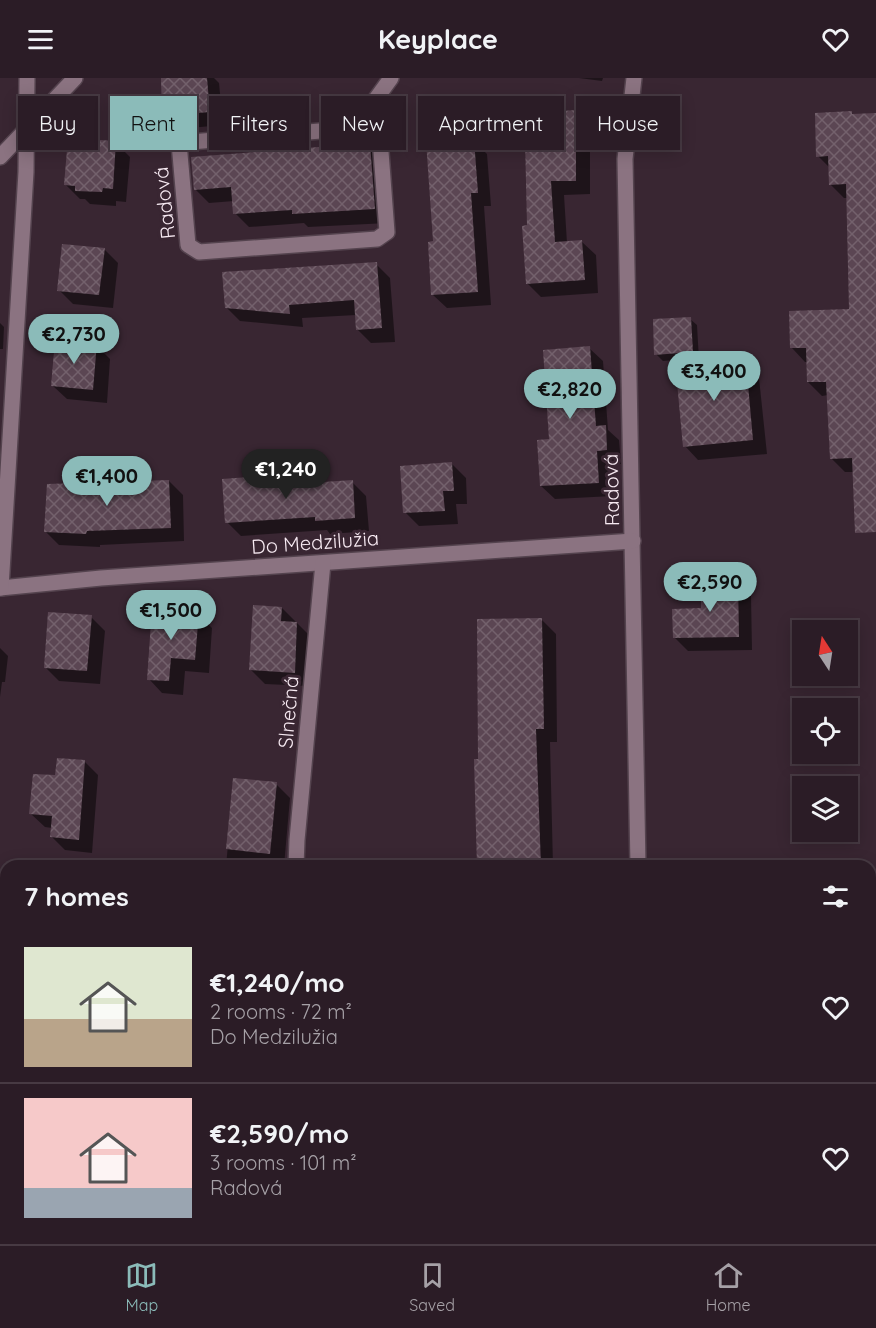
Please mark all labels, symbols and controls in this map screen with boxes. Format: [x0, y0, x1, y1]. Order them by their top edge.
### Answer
text: Keyplace [378, 22, 498, 56]
icon: menu [24, 23, 57, 56]
icon: heart [819, 23, 852, 56]
chip: Buy [18, 96, 98, 150]
chip: Rent [110, 96, 197, 150]
chip: Filters [209, 96, 309, 150]
chip: New [321, 96, 406, 150]
chip: Apartment [418, 96, 564, 150]
chip: House [576, 96, 680, 150]
street label: Radová [148, 166, 180, 240]
pin: €2,730 [25, 314, 123, 365]
text: €2,730 [42, 321, 106, 346]
pin: €3,400 [665, 351, 763, 402]
text: €3,400 [681, 358, 747, 383]
pin: €2,820 [521, 369, 619, 420]
text: €2,820 [538, 376, 602, 401]
pin: €1,240 [237, 449, 335, 500]
street label: Radová [598, 454, 624, 526]
pin: €1,400 [58, 456, 156, 507]
text: €1,240 [255, 456, 317, 481]
text: €1,400 [76, 463, 138, 488]
street label: Do Medzilužia [250, 525, 380, 559]
pin: €2,590 [661, 562, 759, 613]
text: €2,590 [678, 569, 742, 594]
pin: €1,500 [122, 590, 220, 641]
text: €1,500 [140, 597, 202, 622]
north arrow [792, 620, 858, 686]
map controls [792, 620, 858, 842]
street label: Slnečná [272, 675, 304, 749]
button: locate [792, 698, 858, 764]
button: layers [792, 776, 858, 842]
text: 7 homes [24, 880, 129, 913]
icon: filters [819, 880, 852, 913]
text: €1,240/mo [210, 966, 345, 999]
icon: home [72, 971, 144, 1043]
icon: heart [819, 991, 852, 1024]
text: 2 rooms · 72 m² [210, 999, 352, 1024]
text: Do Medzilužia [210, 1024, 338, 1049]
text: €2,590/mo [210, 1117, 349, 1150]
icon: home [72, 1122, 144, 1194]
icon: heart [819, 1142, 852, 1175]
text: 3 rooms · 101 m² [210, 1150, 357, 1175]
text: Radová [210, 1175, 282, 1200]
tab: Map [125, 1259, 158, 1315]
tab: Saved [409, 1259, 455, 1315]
tab: Home [706, 1259, 751, 1315]

